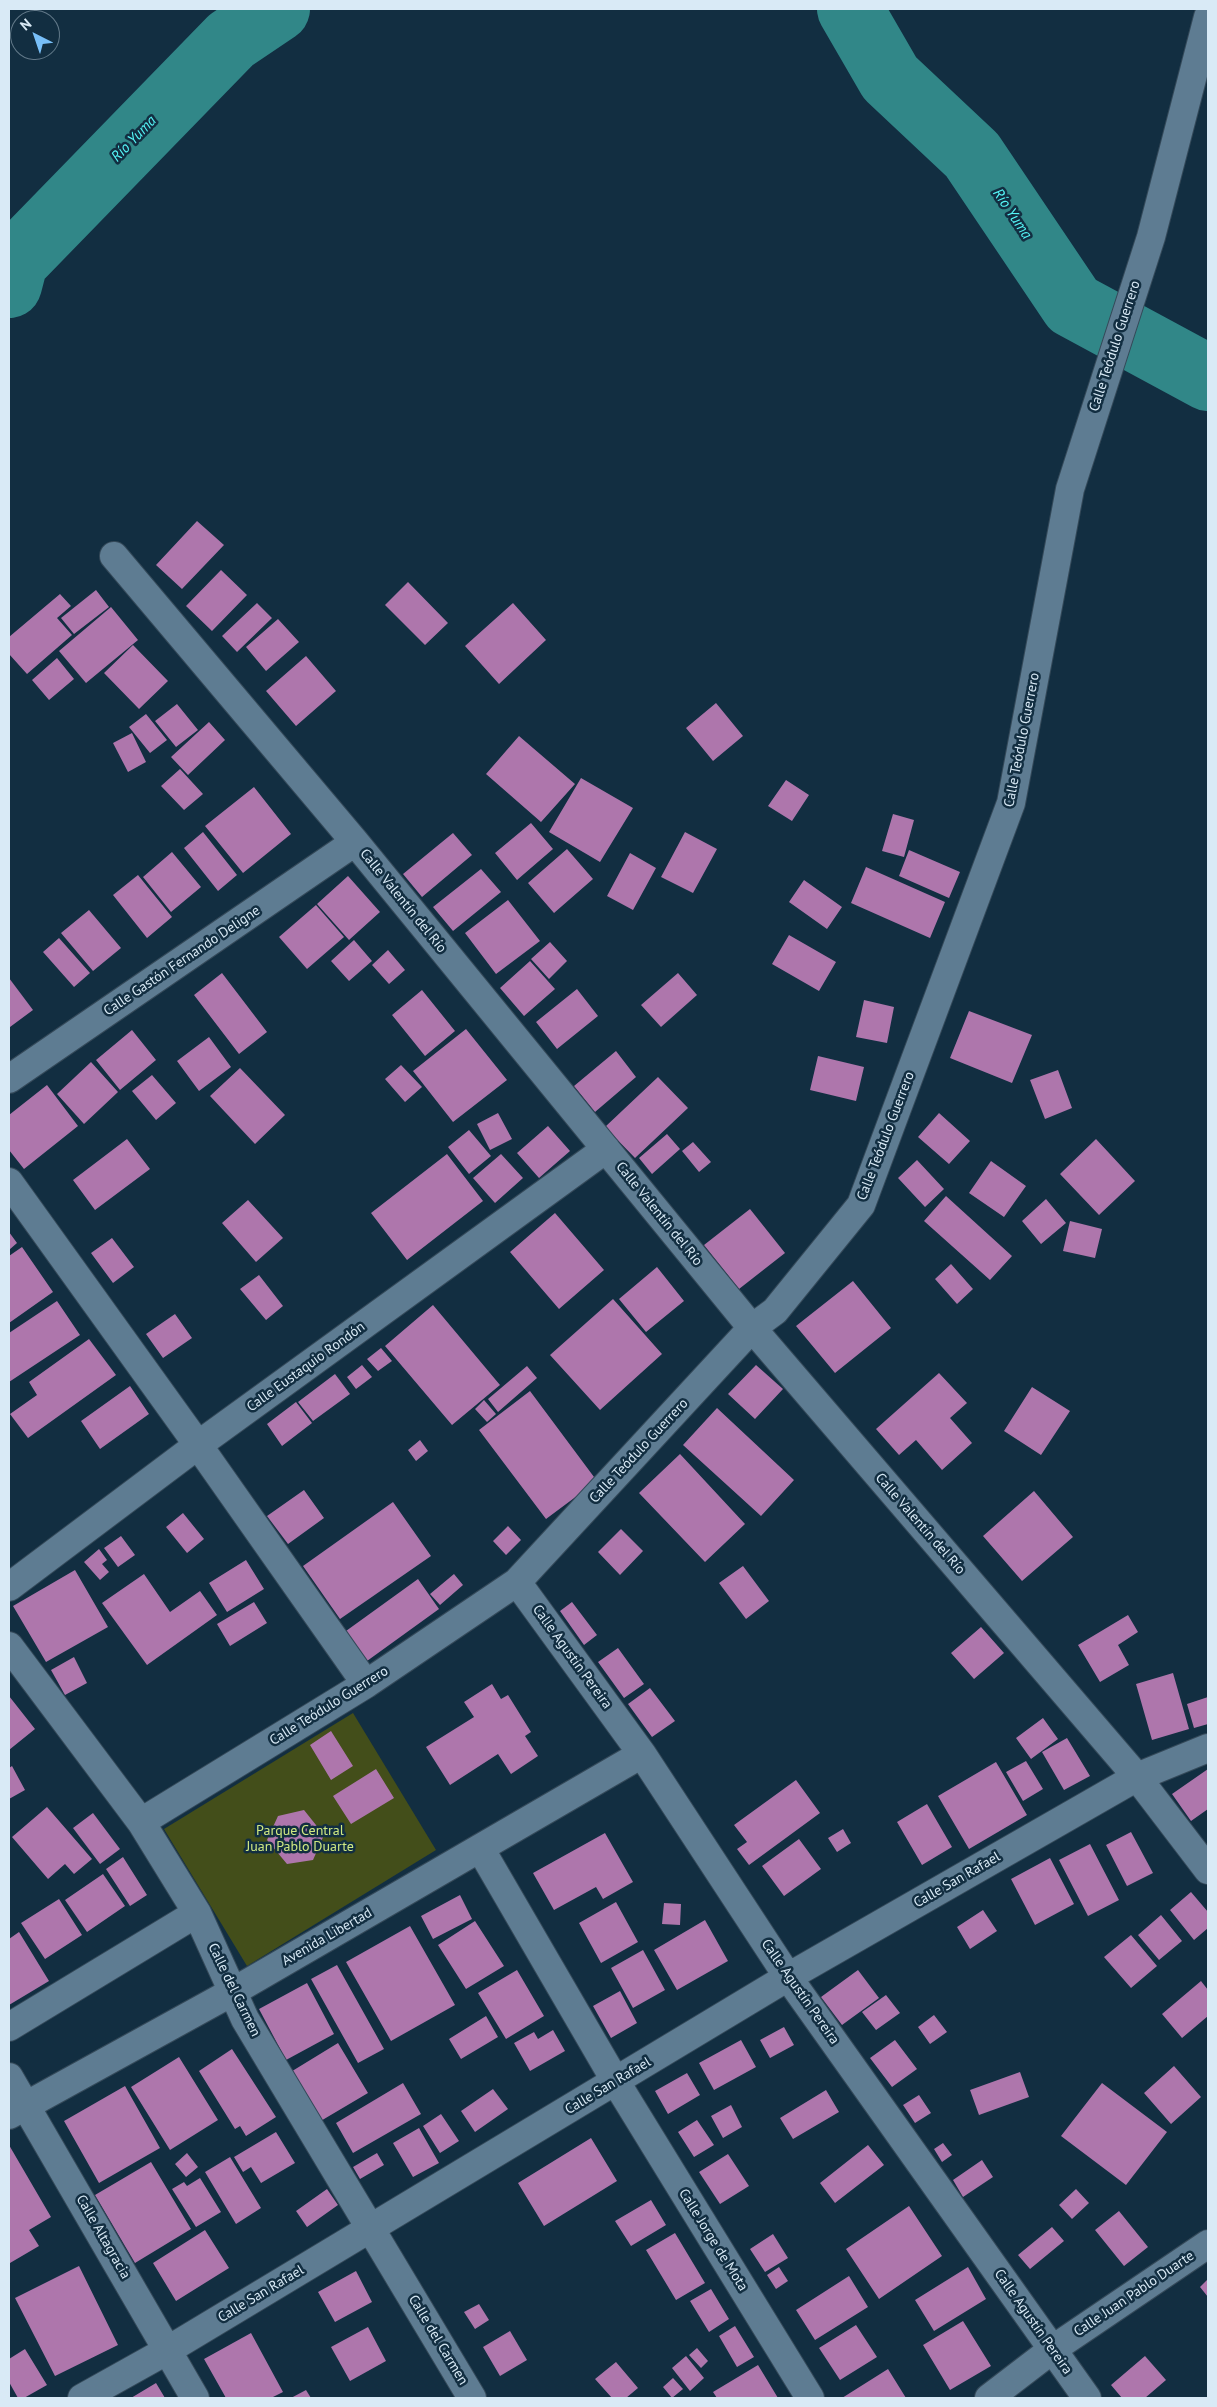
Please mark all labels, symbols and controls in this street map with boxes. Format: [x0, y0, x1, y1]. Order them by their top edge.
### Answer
north arrow [10, 10, 60, 60]
text: N [16, 15, 35, 34]
water label: Río Yuma [108, 112, 160, 166]
water label: Río Yuma [989, 185, 1035, 243]
street label: Calle Teódulo Guerrero [1086, 278, 1144, 414]
street label: Calle Teódulo Guerrero [1001, 671, 1043, 809]
street label: Calle Valentín del Río [356, 846, 450, 956]
street label: Calle Gastón Fernando Deligne [101, 902, 263, 1020]
street label: Calle Teódulo Guerrero [854, 1069, 918, 1203]
street label: Calle Valentín del Río [612, 1159, 706, 1269]
street label: Calle Eustaquio Rondón [244, 1318, 368, 1416]
street label: Calle Teódulo Guerrero [586, 1395, 692, 1507]
street label: Calle Valentín del Río [871, 1470, 969, 1578]
street label: Calle Agustín Pereira [529, 1602, 615, 1712]
street label: Calle Teódulo Guerrero [267, 1663, 391, 1749]
park label: Parque Central Juan Pablo Duarte [246, 1823, 354, 1855]
street label: Calle San Rafael [911, 1848, 1003, 1912]
street label: Avenida Libertad [279, 1904, 375, 1970]
street label: Calle Agustín Pereira [757, 1936, 843, 2048]
street label: Calle del Carmen [204, 1941, 264, 2039]
street label: Calle San Rafael [562, 2054, 654, 2118]
street label: Calle Jorge de Mota [675, 2186, 751, 2294]
street label: Calle Altagracia [72, 2192, 134, 2282]
street label: Calle Juan Pablo Duarte [1071, 2248, 1197, 2340]
street label: Calle San Rafael [215, 2262, 307, 2326]
street label: Calle Agustín Pereira [990, 2266, 1076, 2378]
street label: Calle del Carmen [405, 2292, 471, 2388]

